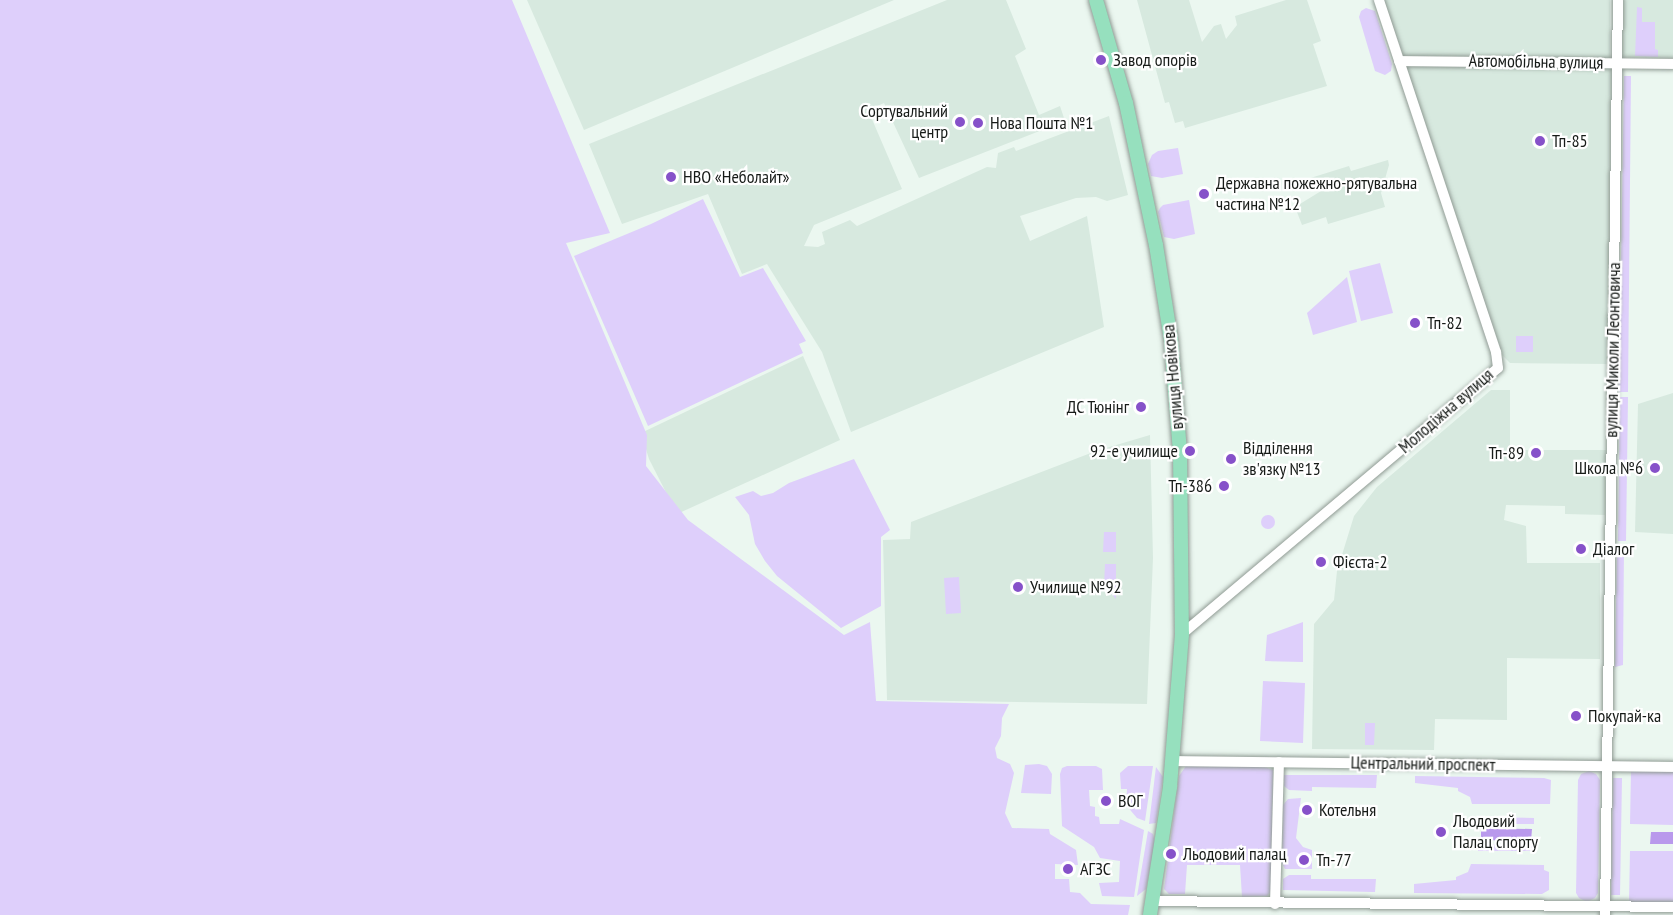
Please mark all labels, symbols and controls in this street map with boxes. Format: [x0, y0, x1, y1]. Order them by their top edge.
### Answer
place label: Завод опорів [1113, 49, 1197, 71]
street label: Автомобільна вулиця [1468, 50, 1604, 74]
marker: Завод опорів [1094, 53, 1108, 67]
place label: Сортувальний центр [860, 101, 948, 144]
place label: Нова Пошта №1 [990, 112, 1093, 134]
marker: Сортувальний центр [953, 115, 967, 129]
marker: Нова Пошта №1 [971, 116, 985, 130]
place label: Тп-85 [1552, 130, 1588, 152]
marker: Тп-85 [1533, 134, 1547, 148]
place label: НВО «Неболайт» [683, 166, 790, 188]
marker: НВО «Неболайт» [664, 170, 678, 184]
place label: Державна пожежно-рятувальна частина №12 [1216, 173, 1417, 216]
marker: Державна пожежно-рятувальна частина №12 [1197, 187, 1211, 201]
street label: вулиця Миколи Леонтовича [1601, 262, 1625, 438]
place label: Тп-82 [1427, 312, 1463, 334]
marker: Тп-82 [1408, 316, 1422, 330]
street label: вулиця Новікова [1158, 324, 1188, 430]
street label: Молодіжна вулиця [1394, 364, 1498, 458]
place label: ДС Тюнінг [1066, 396, 1129, 418]
marker: ДС Тюнінг [1134, 400, 1148, 414]
place label: Відділення зв'язку №13 [1243, 438, 1321, 480]
place label: 92-е училище [1090, 440, 1178, 462]
place label: Тп-89 [1488, 442, 1524, 464]
marker: 92-е училище [1183, 444, 1197, 458]
marker: Тп-89 [1529, 446, 1543, 460]
marker: Відділення зв'язку №13 [1224, 452, 1238, 466]
place label: Школа №6 [1575, 457, 1643, 479]
marker: Школа №6 [1648, 461, 1662, 475]
place label: Тп-386 [1168, 475, 1212, 497]
marker: Тп-386 [1217, 479, 1231, 493]
place label: Діалог [1593, 538, 1634, 560]
marker: Діалог [1574, 542, 1588, 556]
place label: Фiєста-2 [1333, 551, 1388, 573]
marker: Фiєста-2 [1314, 555, 1328, 569]
place label: Училище №92 [1030, 576, 1122, 598]
marker: Училище №92 [1011, 580, 1025, 594]
place label: Покупай-ка [1588, 705, 1661, 727]
marker: Покупай-ка [1569, 709, 1583, 723]
street label: Центральний проспект [1350, 752, 1496, 776]
place label: ВОГ [1118, 790, 1143, 812]
marker: ВОГ [1099, 794, 1113, 808]
place label: Котельня [1319, 799, 1376, 821]
marker: Котельня [1300, 803, 1314, 817]
place label: Льодовий Палац спорту [1453, 811, 1538, 854]
marker: Льодовий Палац спорту [1434, 825, 1448, 839]
place label: Льодовий палац [1183, 843, 1286, 865]
marker: Льодовий палац [1164, 847, 1178, 861]
place label: Тп-77 [1316, 849, 1352, 871]
marker: Тп-77 [1297, 853, 1311, 867]
place label: АГЗС [1080, 858, 1111, 880]
marker: АГЗС [1061, 862, 1075, 876]

